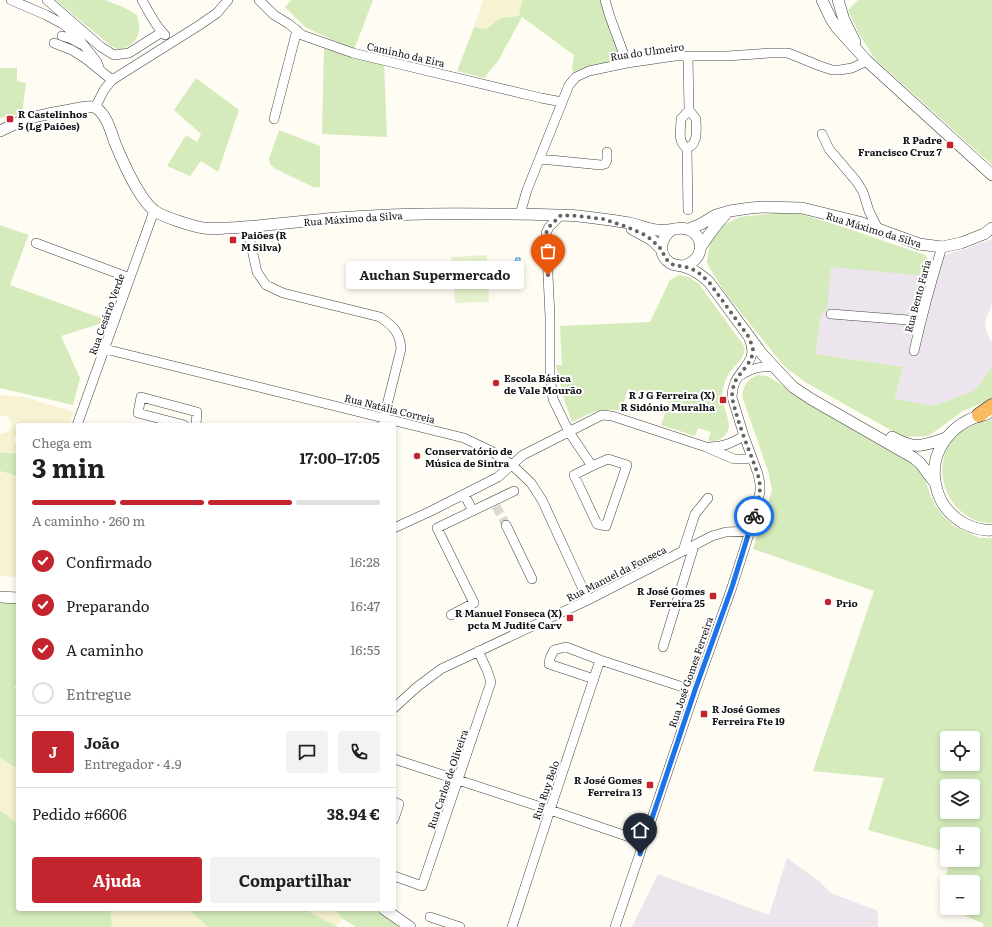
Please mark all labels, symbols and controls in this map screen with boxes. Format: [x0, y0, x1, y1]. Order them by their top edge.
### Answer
street label: Caminho da Eira [366, 38, 447, 70]
street label: Rua do Ulmeiro [609, 38, 685, 64]
place label: R Castelinhos 5 (Lg Paiões) [18, 106, 87, 133]
marker: R Castelinhos 5 (Lg Paiões) [5, 114, 15, 124]
place label: R Padre Francisco Cruz 7 [858, 132, 943, 159]
marker: R Padre Francisco Cruz 7 [945, 140, 955, 150]
street label: Rua Máximo da Silva [303, 207, 404, 229]
street label: Rua Máximo da Silva [824, 207, 924, 251]
place label: Paiões (R M Silva) [241, 227, 287, 254]
pin [531, 234, 565, 275]
marker: Paiões (R M Silva) [228, 235, 238, 245]
icon: bag [537, 240, 559, 262]
street label: Rua Bento Faria [900, 257, 934, 334]
callout: Auchan Supermercado [346, 261, 524, 289]
text: Auchan Supermercado [360, 265, 510, 284]
street label: Rua Cesário Verde [84, 271, 128, 357]
place label: Escola Básica de Vale Mourão [504, 370, 582, 397]
marker: Escola Básica de Vale Mourão [491, 378, 501, 388]
place label: R J G Ferreira (X) R Sidónio Muralha [621, 387, 715, 414]
street label: Rua Natália Correia [343, 389, 437, 427]
marker: R J G Ferreira (X) R Sidónio Muralha [718, 395, 728, 405]
text: Chega em [32, 433, 92, 452]
place label: Conservatório de Música de Sintra [425, 443, 513, 470]
text: 17:00–17:05 [299, 446, 380, 469]
text: 3 min [32, 447, 105, 486]
marker: Conservatório de Música de Sintra [412, 451, 422, 461]
courier [734, 496, 774, 536]
icon: bike [743, 505, 765, 527]
text: A caminho · 260 m [32, 511, 145, 530]
street label: Rua Manuel da Fonseca [563, 541, 669, 605]
icon: check [32, 550, 54, 572]
text: Confirmado [66, 550, 152, 573]
text: 16:28 [350, 552, 380, 571]
place label: R José Gomes Ferreira 25 [637, 583, 706, 610]
marker: R José Gomes Ferreira 25 [708, 591, 718, 601]
icon: check [32, 594, 54, 616]
text: Preparando [66, 594, 150, 617]
place label: Prio [836, 595, 858, 610]
text: 16:47 [350, 596, 380, 615]
marker: Prio [823, 597, 833, 607]
place label: R Manuel Fonseca (X) pcta M Judite Carv [455, 605, 563, 632]
marker: R Manuel Fonseca (X) pcta M Judite Carv [565, 613, 575, 623]
street label: Rua José Gomes Ferreira [664, 614, 716, 729]
icon: check [32, 638, 54, 660]
text: A caminho [66, 638, 144, 661]
text: 16:55 [350, 640, 380, 659]
text: Entregue [66, 682, 131, 705]
place label: R José Gomes Ferreira Fte 19 [712, 701, 785, 728]
marker: R José Gomes Ferreira Fte 19 [699, 709, 709, 719]
street label: Rua Carlos de Oliveira [423, 727, 471, 831]
text: João [84, 731, 120, 754]
button: chat [286, 731, 328, 773]
button: phone [338, 731, 380, 773]
map controls [940, 731, 980, 915]
button: locate [940, 731, 980, 771]
text: J [49, 740, 57, 763]
text: Entregador · 4.9 [84, 754, 182, 773]
street label: Rua Ruy Belo [528, 758, 562, 822]
place label: R José Gomes Ferreira 13 [574, 772, 642, 799]
button: layers [940, 779, 980, 819]
marker: R José Gomes Ferreira 13 [645, 780, 655, 790]
text: Pedido #6606 [32, 802, 127, 825]
text: 38.94 € [327, 802, 380, 825]
pin [623, 813, 657, 854]
icon: home [629, 819, 651, 841]
button: + [940, 827, 980, 867]
button: Ajuda [32, 857, 202, 903]
button: Compartilhar [210, 857, 380, 903]
button: − [940, 875, 980, 915]

